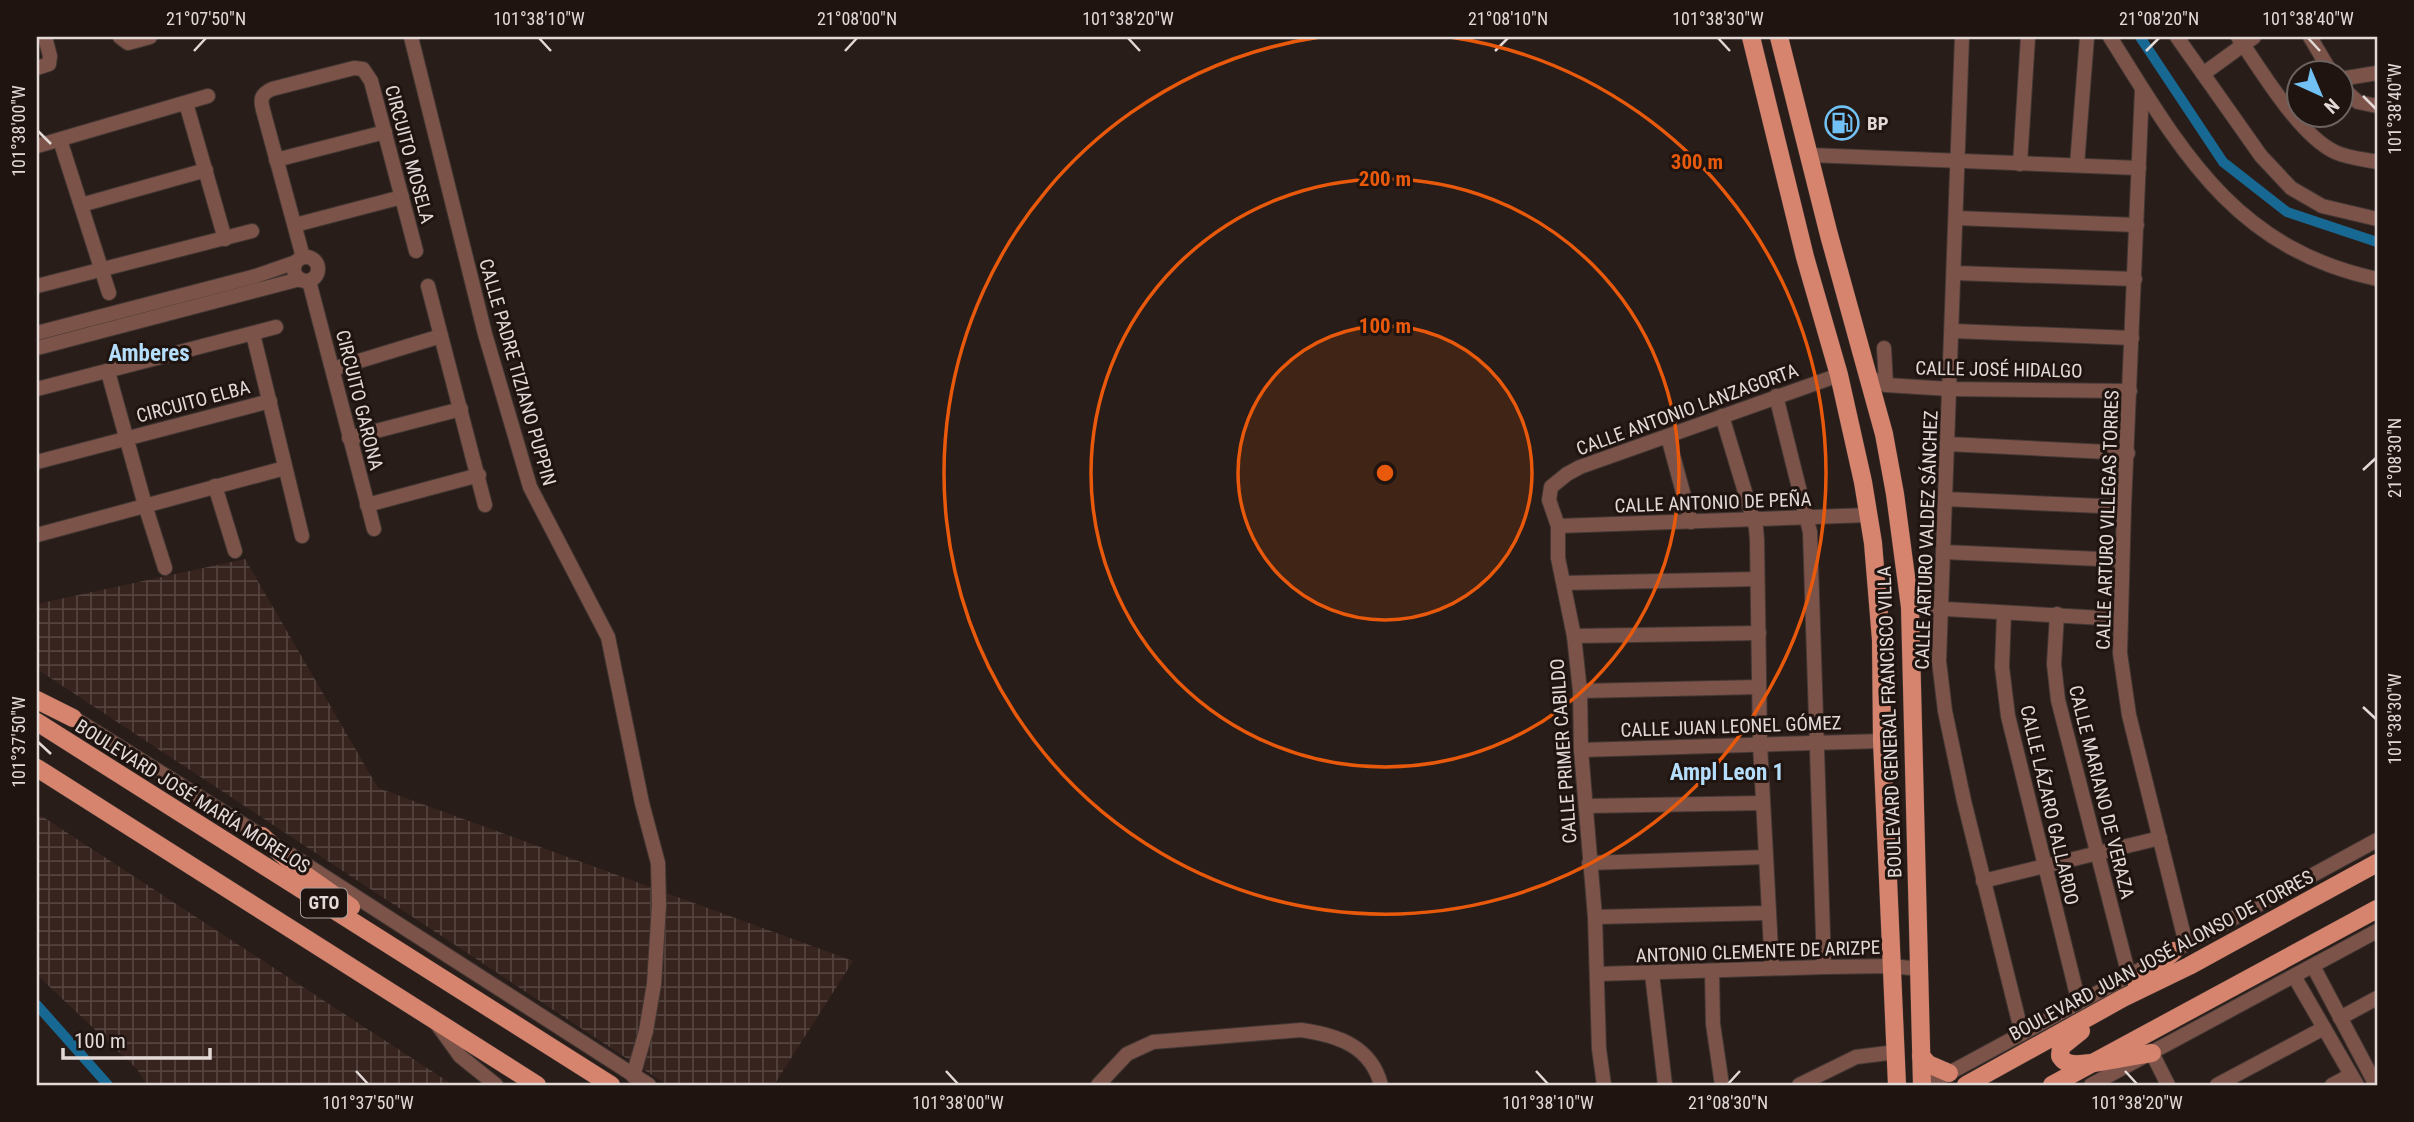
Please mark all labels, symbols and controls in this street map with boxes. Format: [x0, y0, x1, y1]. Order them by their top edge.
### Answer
text: 21°07'50"N [166, 8, 246, 29]
text: 101°38'10"W [493, 8, 585, 29]
text: 21°08'00"N [817, 8, 897, 29]
text: 101°38'20"W [1082, 8, 1174, 29]
text: 21°08'10"N [1468, 8, 1548, 29]
text: 101°38'30"W [1672, 8, 1764, 29]
text: 21°08'20"N [2119, 8, 2199, 29]
text: 101°38'40"W [2262, 8, 2354, 29]
north arrow [2284, 60, 2354, 130]
text: 101°38'40"W [2384, 63, 2405, 155]
street label: CIRCUITO MOSELA [380, 82, 439, 226]
text: 101°38'00"W [8, 85, 29, 177]
text: N [2319, 94, 2344, 118]
fuel station icon: BP [1823, 104, 1861, 142]
place label: BP [1867, 112, 1889, 135]
text: 300 m [1671, 150, 1723, 174]
text: 200 m [1359, 167, 1411, 191]
street label: CALLE PADRE TIZIANO PUPPIN [474, 256, 561, 488]
text: 100 m [1359, 314, 1411, 338]
street label: CIRCUITO GARONA [331, 328, 388, 473]
district label: Amberes [108, 340, 190, 367]
street label: CALLE JOSÉ HIDALGO [1915, 357, 2083, 382]
street label: CALLE ANTONIO LANZAGORTA [1573, 359, 1801, 460]
street label: CIRCUITO ELBA [134, 375, 253, 428]
street label: CALLE ARTURO VILLEGAS TORRES [2091, 390, 2124, 650]
street label: CALLE ARTURO VALDEZ SÁNCHEZ [1910, 410, 1943, 670]
text: 21°08'30"N [2384, 418, 2405, 498]
centre of rings [1373, 461, 1397, 485]
street label: CALLE ANTONIO DE PEÑA [1614, 488, 1812, 517]
street label: BOULEVARD GENERAL FRANCISCO VILLA [1873, 566, 1906, 878]
street label: CALLE PRIMER CABILDO [1546, 658, 1581, 844]
text: 101°38'30"W [2384, 673, 2405, 765]
street label: CALLE MARIANO DE VERAZA [2064, 683, 2139, 901]
text: 101°37'50"W [8, 696, 29, 788]
street label: CALLE LÁZARO GALLARDO [2015, 703, 2084, 907]
street label: CALLE JUAN LEONEL GÓMEZ [1620, 711, 1842, 742]
street label: BOULEVARD JOSÉ MARÍA MORELOS [71, 715, 314, 878]
district label: Ampl Leon 1 [1670, 759, 1784, 786]
street label: BOULEVARD JUAN JOSÉ ALONSO DE TORRES [2005, 865, 2317, 1046]
road number: GTO [301, 888, 347, 918]
street label: ANTONIO CLEMENTE DE ARIZPE [1635, 936, 1881, 967]
scale bar [63, 1017, 210, 1061]
text: 100 m [74, 1029, 126, 1053]
text: 101°37'50"W [322, 1092, 414, 1113]
text: 101°38'00"W [912, 1092, 1004, 1113]
text: 101°38'10"W [1502, 1092, 1594, 1113]
text: 21°08'30"N [1688, 1092, 1768, 1113]
text: 101°38'20"W [2091, 1092, 2183, 1113]

